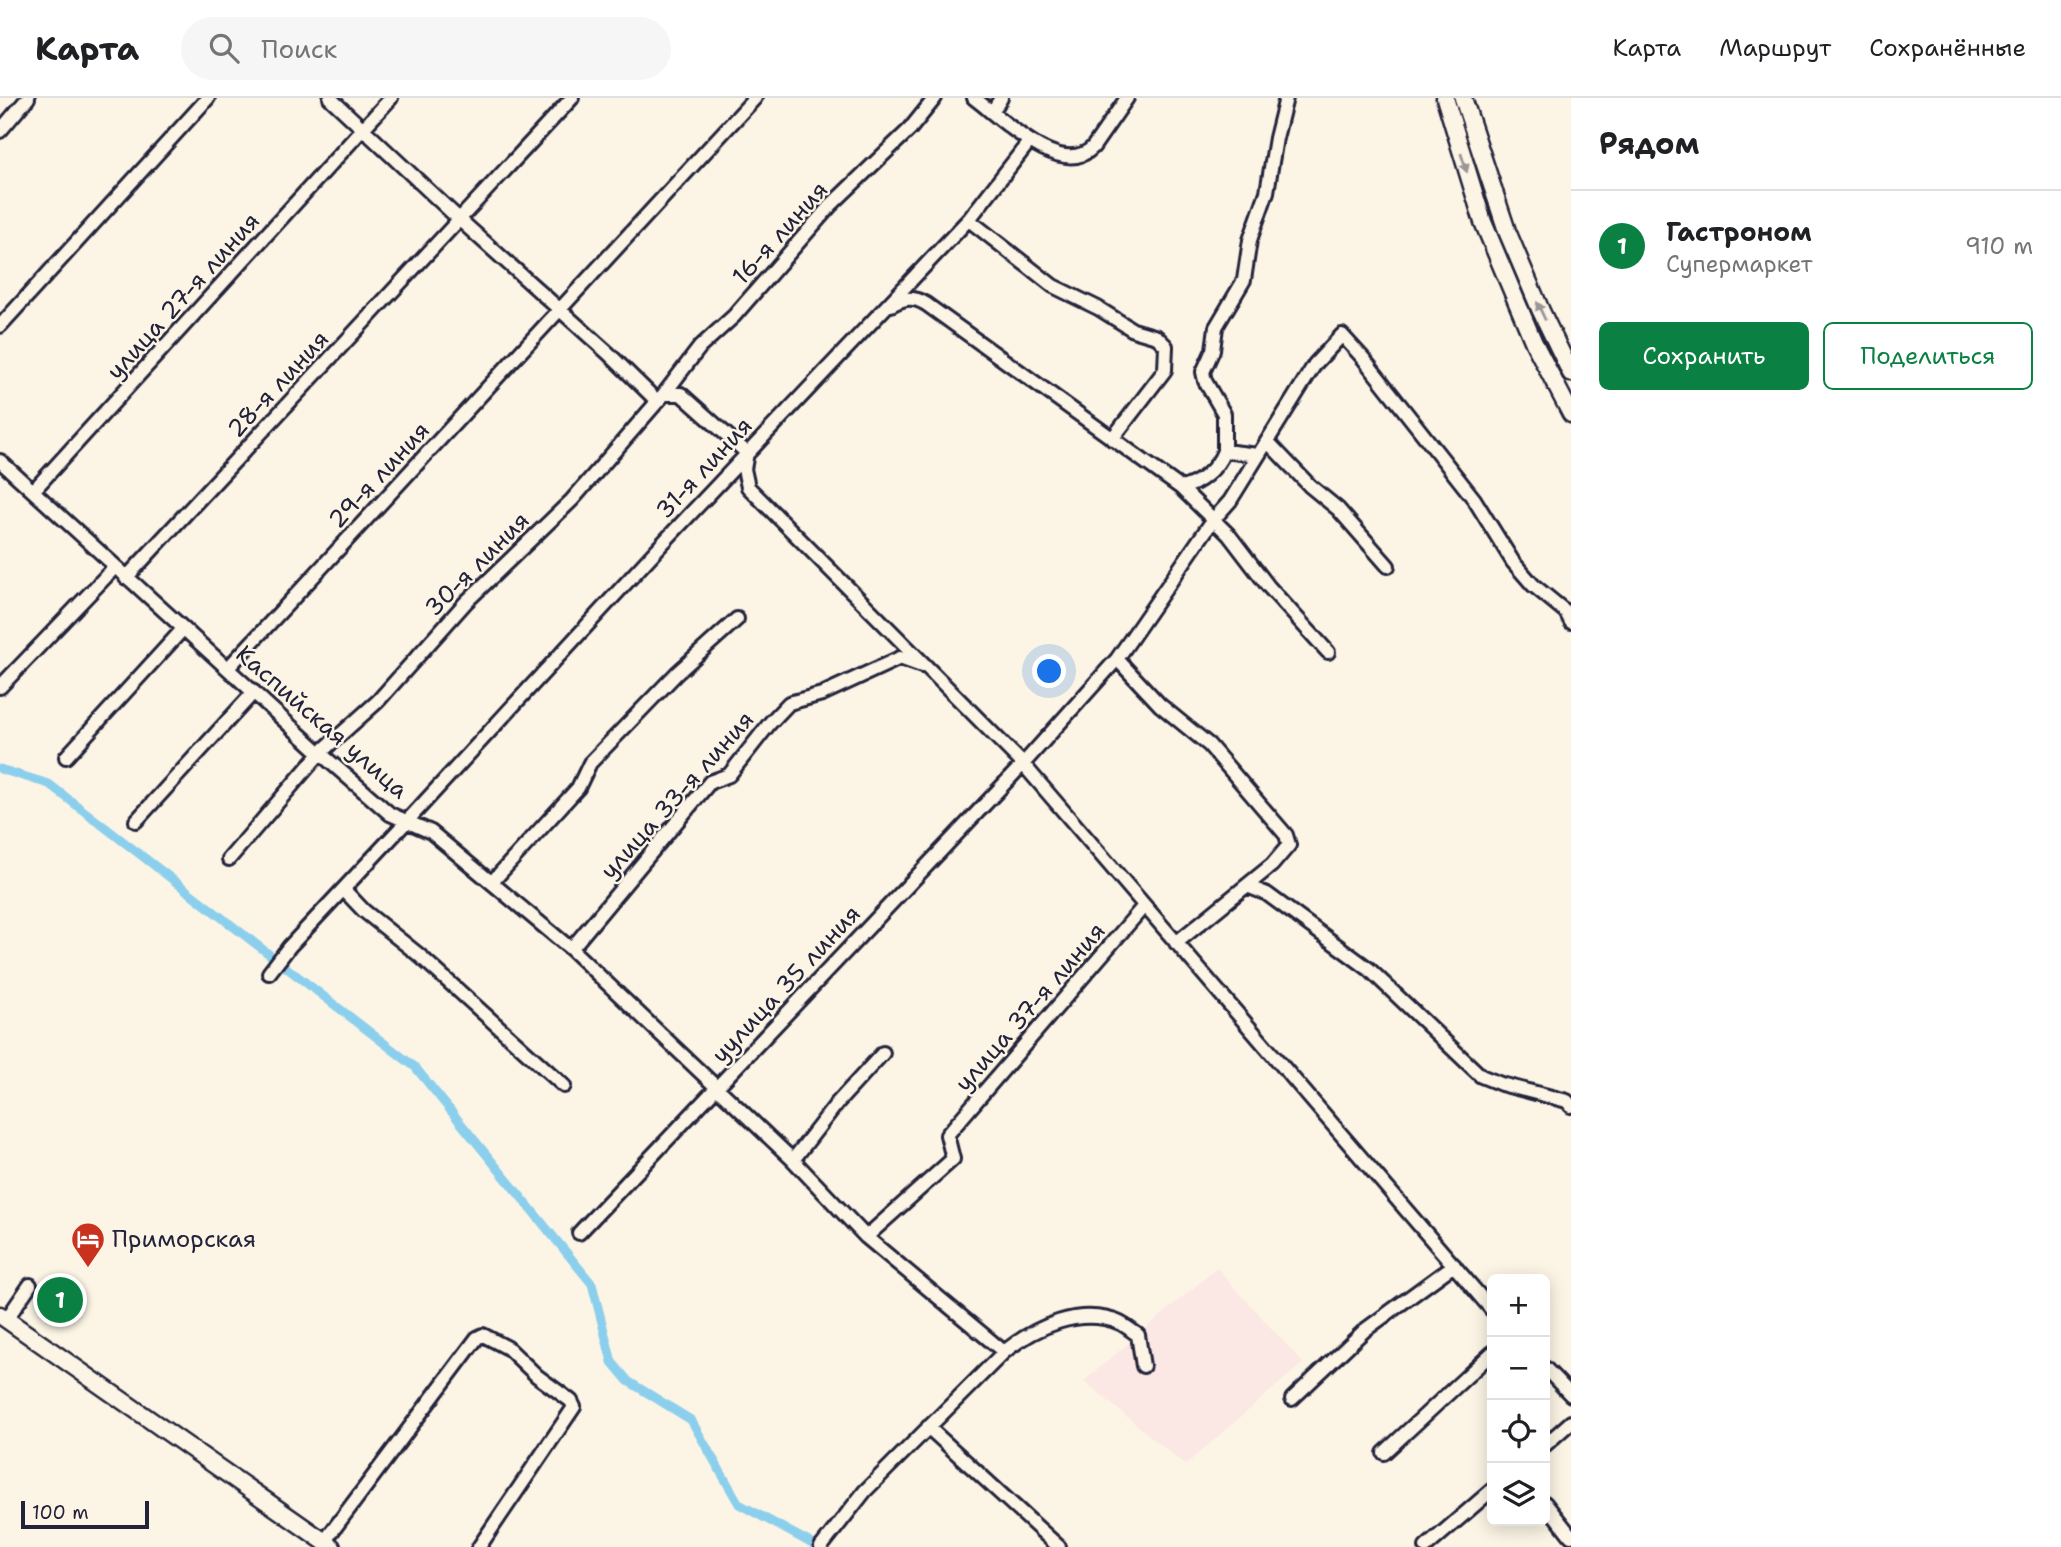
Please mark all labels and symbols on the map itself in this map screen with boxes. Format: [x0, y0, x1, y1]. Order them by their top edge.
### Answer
one-way arrow [1460, 153, 1470, 174]
street label: 16-я линия [725, 174, 835, 292]
street label: улица 27-я линия [99, 206, 267, 386]
one-way arrow [1535, 301, 1547, 321]
street label: 28-я линия [220, 324, 336, 444]
street label: 31-я линия [649, 410, 759, 526]
street label: 29-я линия [321, 415, 437, 535]
street label: 30-я линия [418, 505, 536, 623]
street label: Каспийская улица [229, 638, 415, 806]
your location [1032, 654, 1066, 688]
street label: улица 33-я линия [593, 704, 761, 886]
street label: уулица 35 линия [704, 898, 868, 1070]
street label: улица 37-я линия [948, 916, 1112, 1098]
hotel icon: Приморская [69, 1220, 107, 1269]
place label: Приморская [112, 1223, 256, 1255]
pin: 1 [37, 1274, 83, 1326]
scale bar [21, 1498, 149, 1530]

